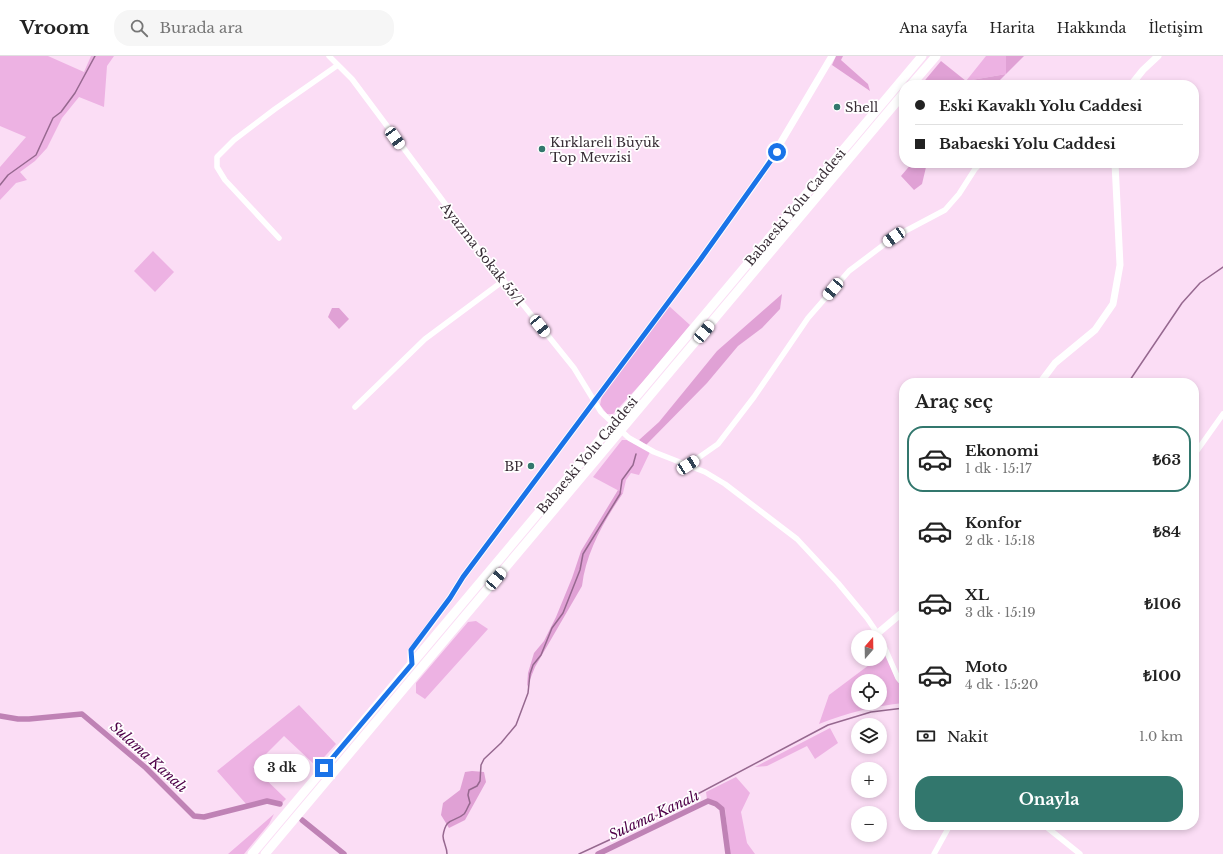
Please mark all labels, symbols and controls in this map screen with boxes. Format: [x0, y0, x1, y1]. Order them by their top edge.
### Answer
search box [114, 10, 394, 46]
text: Vroom [20, 16, 90, 39]
icon: search [128, 17, 150, 39]
text: Burada ara [160, 18, 243, 37]
text: Ana sayfa [899, 19, 968, 37]
text: Harita [990, 19, 1035, 37]
text: Hakkında [1057, 19, 1126, 37]
text: İletişim [1148, 19, 1203, 37]
text: Eski Kavaklı Yolu Caddesi [939, 96, 1142, 115]
place label: Shell [845, 99, 878, 116]
marker: Shell [832, 102, 842, 112]
car [383, 125, 407, 151]
place label: Kırklareli Büyük Top Mevzisi [550, 134, 660, 166]
text: Babaeski Yolu Caddesi [939, 134, 1116, 153]
route start [768, 143, 786, 161]
marker: Kırklareli Büyük Top Mevzisi [537, 144, 547, 154]
street label: Babaeski Yolu Caddesi [741, 145, 850, 270]
street label: Ayazma Sokak 55/1 [436, 198, 528, 310]
car [881, 225, 907, 249]
car [821, 276, 845, 302]
car [528, 313, 552, 339]
car [692, 319, 716, 345]
text: Araç seç [915, 391, 993, 413]
street label: Babaeski Yolu Caddesi [533, 393, 642, 518]
icon: car [917, 441, 953, 477]
text: Ekonomi [965, 441, 1039, 460]
text: ₺63 [1153, 450, 1181, 469]
car [675, 453, 701, 477]
place label: BP [504, 458, 523, 475]
text: 1 dk · 15:17 [965, 460, 1032, 477]
marker: BP [526, 461, 536, 471]
icon: car [917, 513, 953, 549]
text: Konfor [965, 513, 1022, 532]
text: ₺84 [1153, 522, 1181, 541]
text: 2 dk · 15:18 [965, 532, 1035, 549]
car [484, 566, 508, 592]
icon: car [917, 585, 953, 621]
text: XL [965, 585, 989, 604]
text: ₺106 [1144, 594, 1181, 613]
text: 3 dk · 15:19 [965, 604, 1036, 621]
north arrow [851, 630, 887, 666]
map controls [851, 630, 887, 842]
icon: car [917, 657, 953, 693]
text: Moto [965, 657, 1007, 676]
text: ₺100 [1143, 666, 1181, 685]
button: locate [851, 674, 887, 710]
text: 4 dk · 15:20 [965, 676, 1038, 693]
water label: Sulama Kanalı [107, 718, 191, 796]
button: layers [851, 718, 887, 754]
icon: cash [915, 725, 937, 747]
text: Nakit [947, 727, 988, 746]
text: 1.0 km [1139, 728, 1183, 745]
callout: 3 dk [254, 754, 310, 782]
text: 3 dk [267, 759, 297, 776]
route end [315, 759, 333, 777]
button: + [851, 762, 887, 798]
button: Onayla [915, 776, 1183, 822]
water label: Sulama Kanalı [606, 786, 702, 844]
button: − [851, 806, 887, 842]

